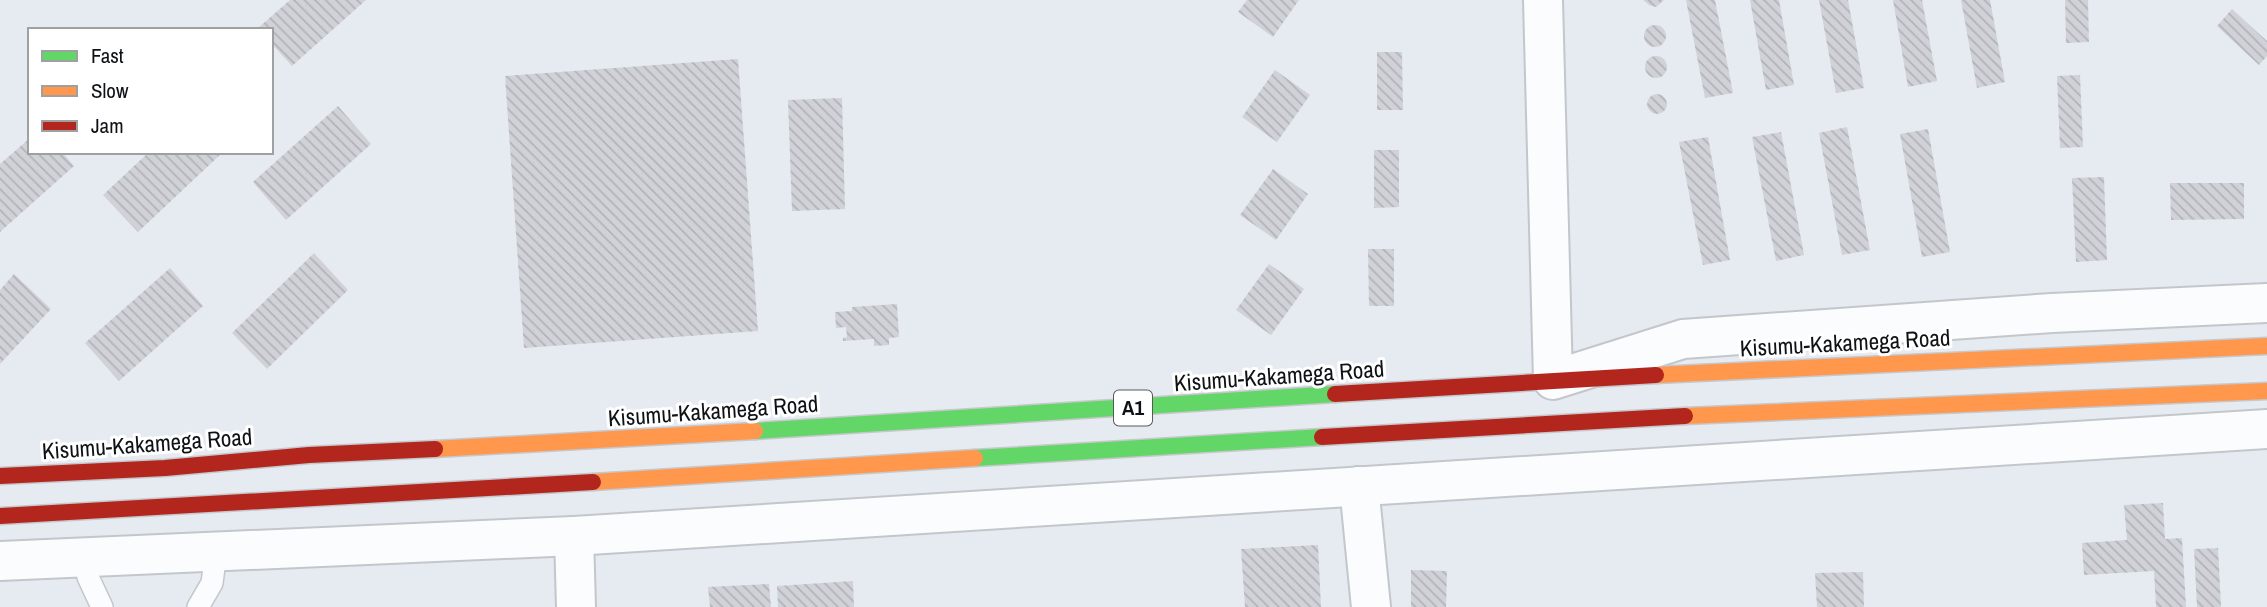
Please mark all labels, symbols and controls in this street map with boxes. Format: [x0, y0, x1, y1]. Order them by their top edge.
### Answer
legend [28, 28, 273, 154]
text: Fast [91, 41, 124, 70]
text: Slow [91, 76, 129, 105]
text: Jam [91, 111, 124, 140]
street label: Kisumu-Kakamega Road [1739, 322, 1951, 363]
street label: Kisumu-Kakamega Road [1173, 353, 1385, 398]
street label: Kisumu-Kakamega Road [607, 388, 819, 433]
road number: A1 [1114, 390, 1152, 426]
street label: Kisumu-Kakamega Road [41, 421, 253, 466]

